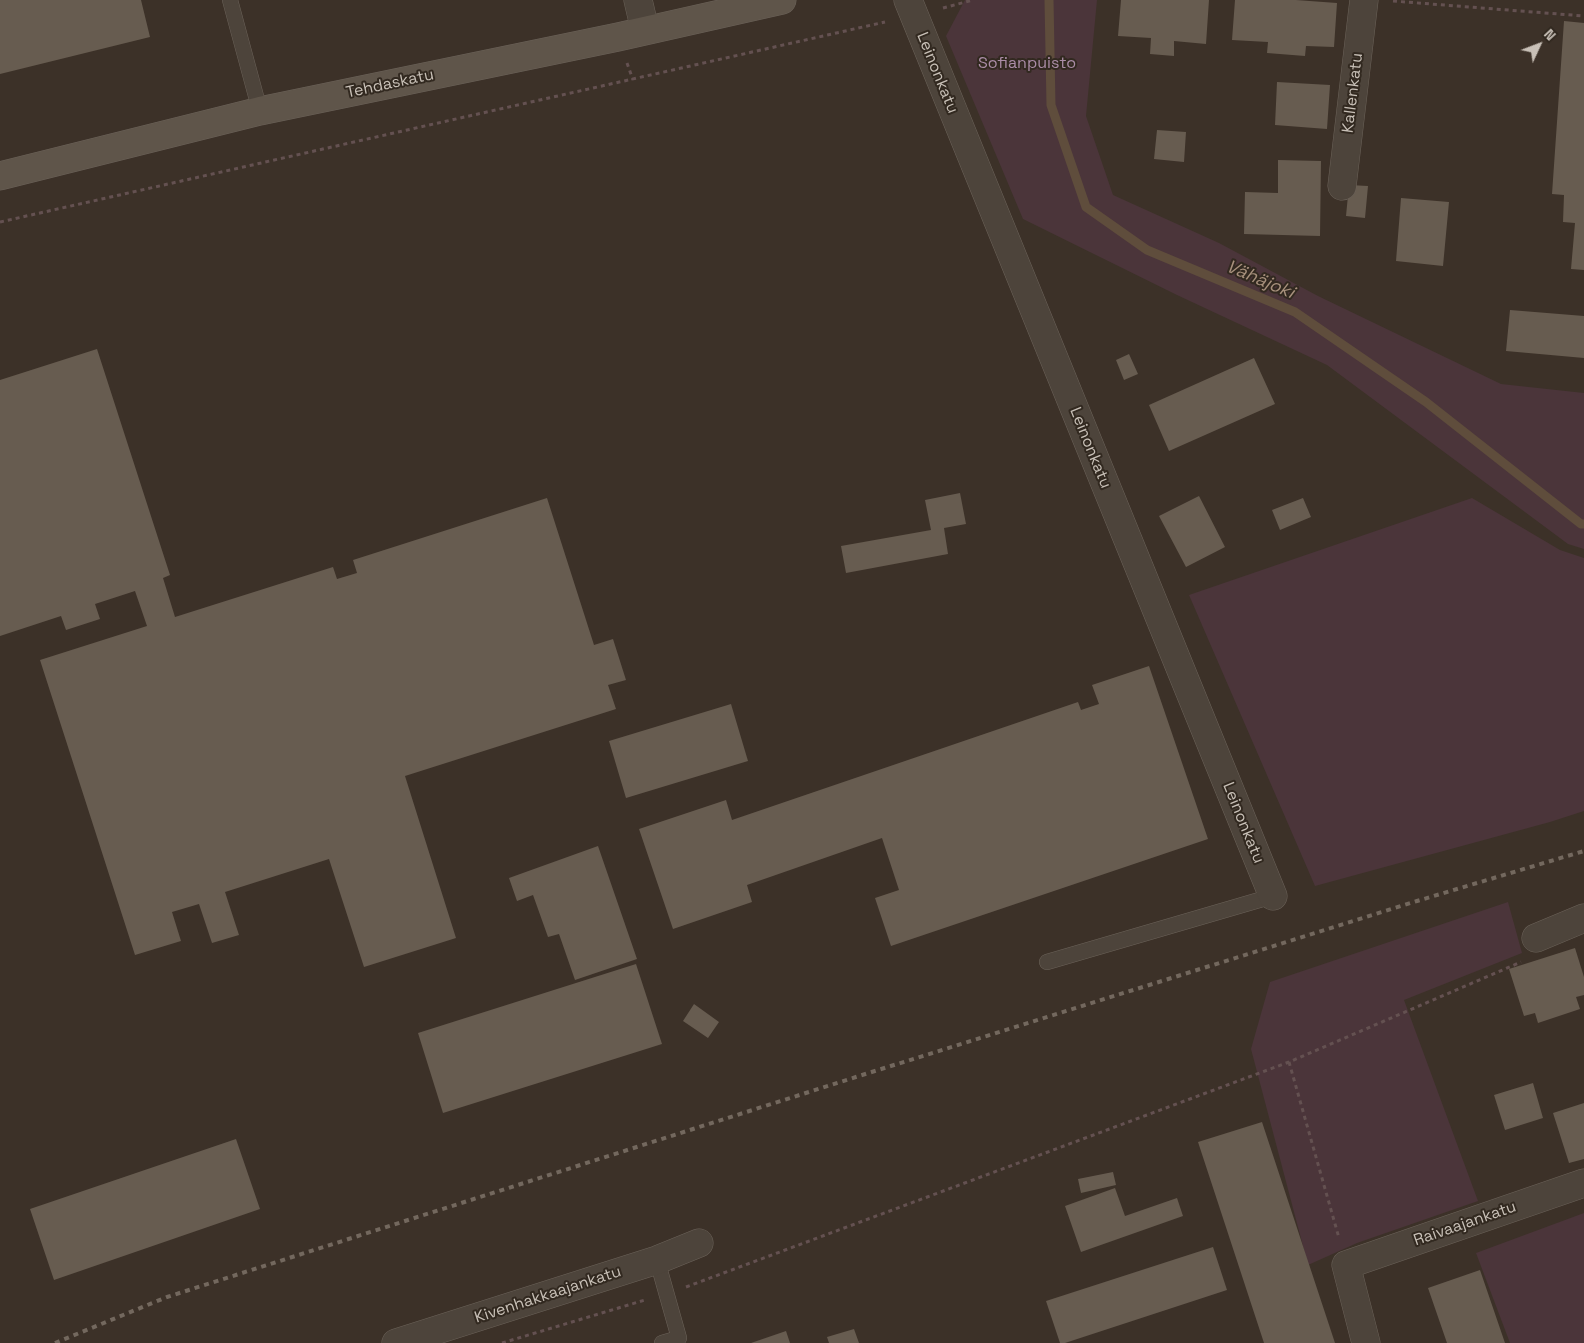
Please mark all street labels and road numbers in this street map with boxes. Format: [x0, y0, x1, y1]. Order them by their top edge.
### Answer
street label: Leinonkatu [912, 30, 962, 116]
street label: Kallenkatu [1339, 52, 1367, 134]
street label: Tehdaskatu [344, 65, 436, 103]
street label: Leinonkatu [1065, 405, 1115, 491]
street label: Leinonkatu [1218, 780, 1268, 866]
street label: Raivaajankatu [1411, 1197, 1519, 1251]
street label: Kivenhakkaajankatu [472, 1262, 624, 1328]

